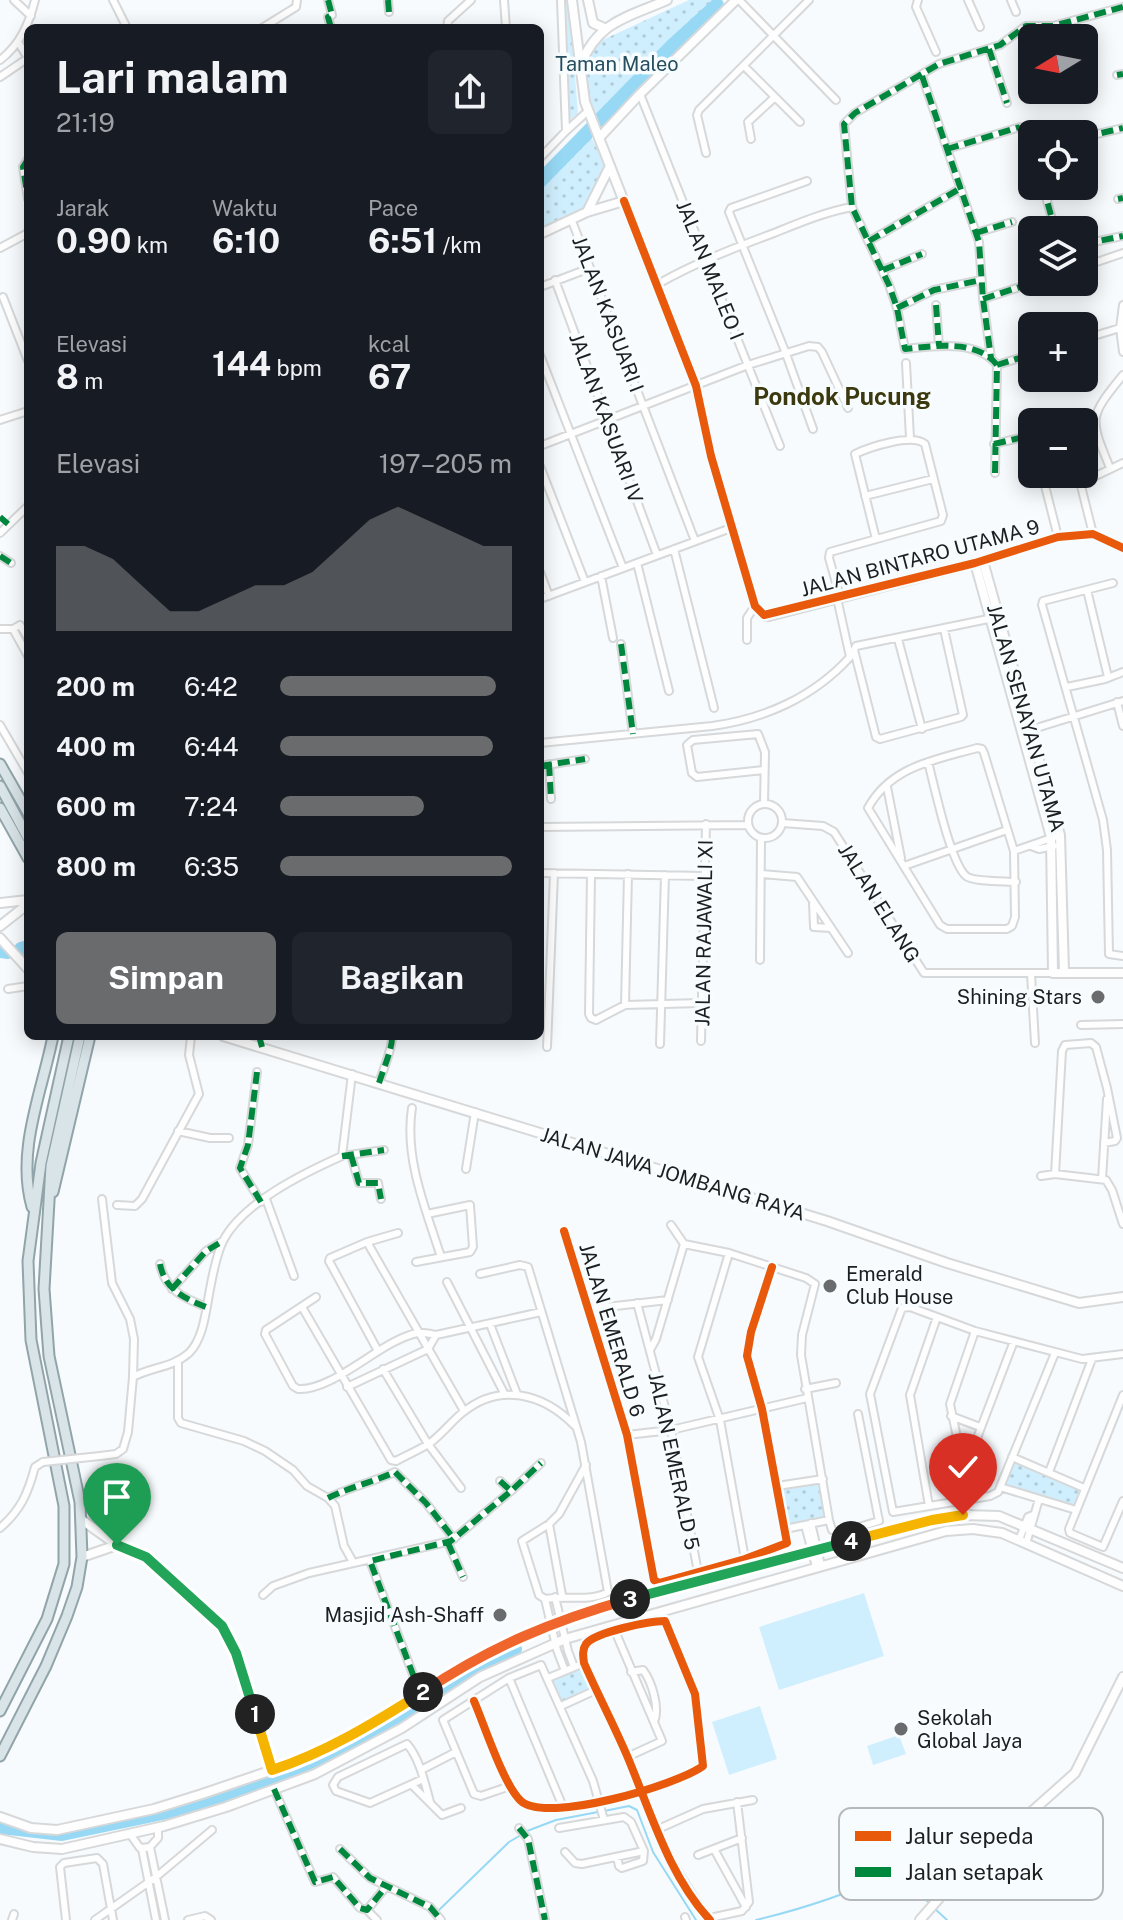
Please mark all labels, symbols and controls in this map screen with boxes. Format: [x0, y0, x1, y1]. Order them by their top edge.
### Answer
north arrow [1018, 24, 1098, 104]
map controls [1018, 24, 1098, 488]
button: share [428, 50, 512, 134]
text: Lari malam [56, 51, 289, 103]
park label: Taman Maleo [555, 52, 679, 76]
text: 21:19 [56, 107, 115, 138]
button: locate [1018, 120, 1098, 200]
text: Jarak [56, 195, 109, 221]
text: Waktu [212, 195, 277, 221]
text: Pace [368, 195, 418, 221]
street label: JALAN MALEO I [671, 197, 749, 343]
button: layers [1018, 216, 1098, 296]
text: 0.90 [56, 221, 131, 261]
text: 6:10 [212, 221, 280, 261]
text: 6:51 [368, 221, 437, 261]
text: km [131, 232, 168, 258]
text: /km [437, 232, 482, 258]
street label: JALAN KASUARI I [567, 232, 649, 396]
button: + [1018, 312, 1098, 392]
street label: JALAN KASUARI IV [564, 330, 648, 506]
text: Elevasi [56, 331, 127, 357]
text: kcal [368, 331, 410, 357]
text: 144 [212, 344, 271, 384]
text: bpm [271, 355, 322, 381]
text: 8 [56, 357, 79, 397]
text: 67 [368, 357, 411, 397]
text: m [79, 368, 103, 394]
district label: Pondok Pucung [753, 382, 931, 410]
button: − [1018, 408, 1098, 488]
text: Elevasi [56, 448, 140, 479]
text: 197–205 m [379, 448, 512, 479]
street label: JALAN BINTARO UTAMA 9 [798, 515, 1042, 601]
street label: JALAN SENAYAN UTAMA [982, 601, 1070, 835]
text: 200 m [56, 671, 135, 702]
text: 6:42 [184, 671, 238, 702]
text: 400 m [56, 731, 136, 762]
text: 6:44 [184, 731, 239, 762]
text: 600 m [56, 791, 136, 822]
text: 7:24 [184, 791, 238, 822]
street label: JALAN RAJAWALI XI [690, 839, 718, 1027]
street label: JALAN ELANG [833, 839, 925, 967]
text: 800 m [56, 851, 136, 882]
text: 6:35 [184, 851, 239, 882]
button: Simpan [56, 932, 276, 1024]
button: Bagikan [292, 932, 512, 1024]
place label: Shining Stars [957, 985, 1082, 1009]
marker: Shining Stars [1089, 988, 1107, 1006]
street label: JALAN JAWA JOMBANG RAYA [538, 1122, 808, 1226]
street label: JALAN EMERALD 6 [574, 1240, 650, 1420]
place label: Emerald Club House [846, 1262, 953, 1309]
marker: Emerald Club House [821, 1277, 839, 1295]
street label: JALAN EMERALD 5 [643, 1370, 705, 1552]
pin [929, 1433, 997, 1515]
icon: check [941, 1445, 985, 1489]
pin [83, 1463, 151, 1545]
icon: arrive [95, 1475, 139, 1519]
pin: 4 [831, 1521, 871, 1561]
text: 4 [844, 1528, 858, 1554]
pin: 3 [610, 1579, 650, 1619]
text: 3 [623, 1586, 637, 1612]
place label: Masjid Ash-Shaff [325, 1603, 484, 1627]
marker: Masjid Ash-Shaff [491, 1606, 509, 1624]
pin: 2 [403, 1672, 443, 1712]
text: 2 [416, 1679, 430, 1705]
pin: 1 [235, 1694, 275, 1734]
text: 1 [250, 1701, 260, 1727]
place label: Sekolah Global Jaya [917, 1706, 1022, 1753]
marker: Sekolah Global Jaya [892, 1720, 910, 1738]
legend [839, 1808, 1103, 1900]
text: Jalur sepeda [905, 1823, 1033, 1849]
text: Jalan setapak [905, 1859, 1044, 1885]

